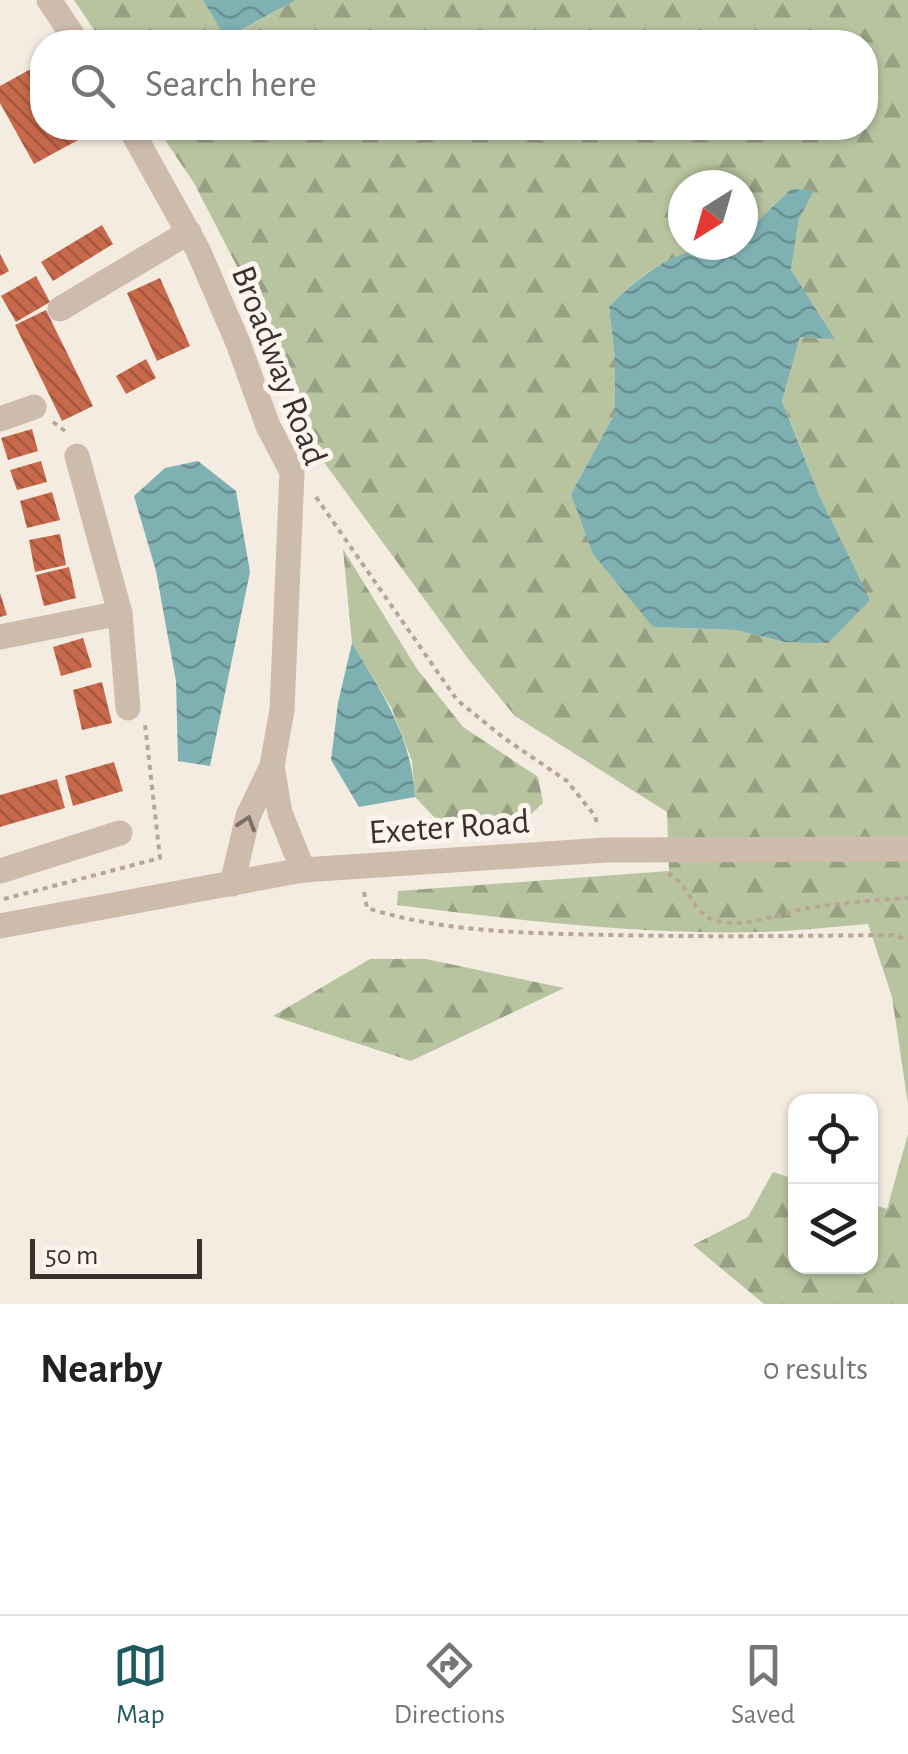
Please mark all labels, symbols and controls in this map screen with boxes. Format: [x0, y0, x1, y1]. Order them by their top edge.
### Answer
search box [30, 30, 878, 140]
icon: search [65, 58, 120, 113]
text: Search here [145, 66, 317, 104]
north arrow [668, 170, 758, 260]
street label: Broadway Road [225, 261, 333, 470]
street label: Exeter Road [367, 804, 531, 851]
one-way arrow [235, 816, 256, 833]
map controls [788, 1094, 878, 1274]
button: locate [788, 1094, 878, 1184]
button: layers [788, 1184, 878, 1274]
scale bar [30, 1234, 202, 1278]
text: 50 m [45, 1242, 99, 1270]
text: Nearby [40, 1348, 163, 1390]
text: 0 results [763, 1353, 868, 1385]
tab: Map [113, 1638, 168, 1732]
tab: Directions [394, 1638, 505, 1732]
tab: Saved [731, 1638, 795, 1732]

